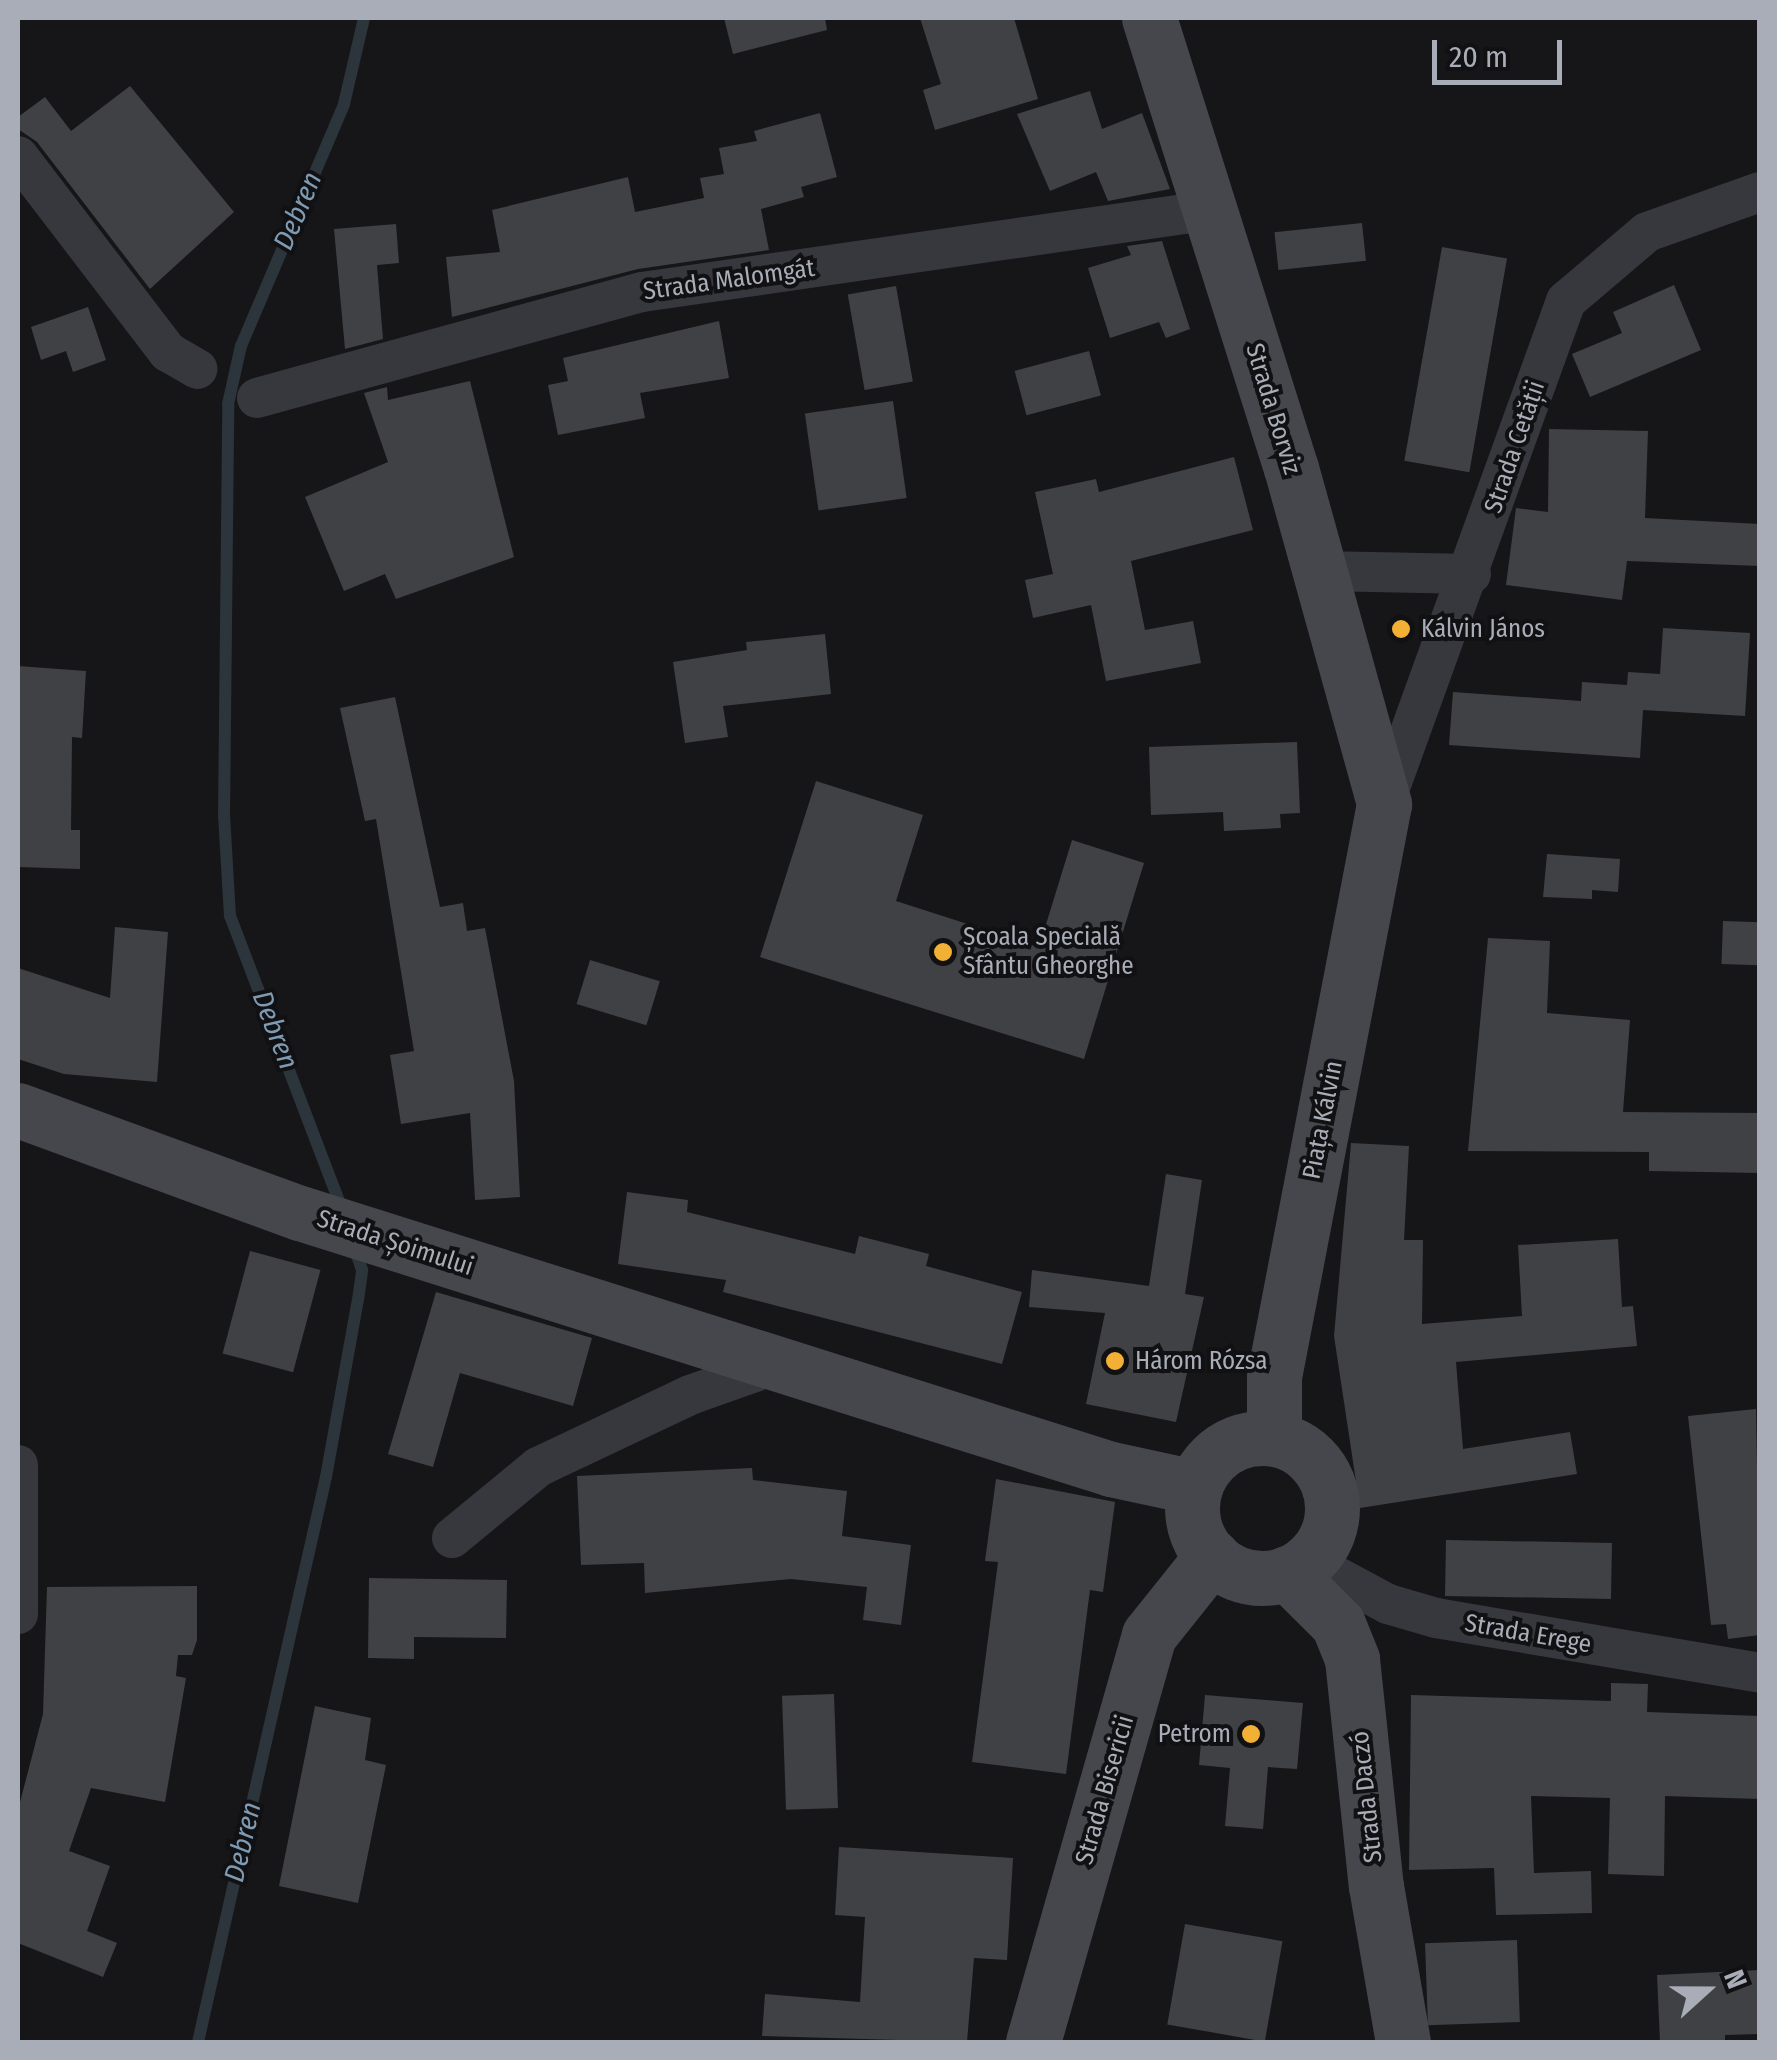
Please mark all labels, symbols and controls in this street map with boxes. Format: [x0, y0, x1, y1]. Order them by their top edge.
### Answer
scale bar [1437, 20, 1567, 82]
text: 20 m [1449, 39, 1508, 75]
water label: Debren [267, 167, 329, 255]
street label: Strada Malomgát [641, 253, 817, 307]
street label: Strada Borviz [1239, 340, 1307, 478]
street label: Strada Cetății [1478, 377, 1552, 517]
place label: Kálvin János [1421, 614, 1545, 644]
marker: Kálvin János [1390, 618, 1412, 640]
place label: Școala Specială Sfântu Gheorghe [963, 923, 1133, 982]
marker: Școala Specială Sfântu Gheorghe [932, 941, 954, 963]
water label: Debren [245, 986, 305, 1074]
street label: Piața Kálvin [1297, 1058, 1349, 1182]
street label: Strada Șoimului [313, 1204, 477, 1282]
place label: Három Rózsa [1135, 1346, 1267, 1376]
marker: Három Rózsa [1104, 1350, 1126, 1372]
street label: Strada Erege [1462, 1608, 1594, 1660]
street label: Strada Bisericii [1069, 1712, 1141, 1868]
place label: Petrom [1158, 1719, 1231, 1749]
marker: Petrom [1240, 1723, 1262, 1745]
street label: Strada Daczó [1345, 1730, 1389, 1864]
water label: Debren [217, 1799, 269, 1885]
north arrow [1657, 1940, 1757, 2040]
text: N [1717, 1965, 1754, 1993]

